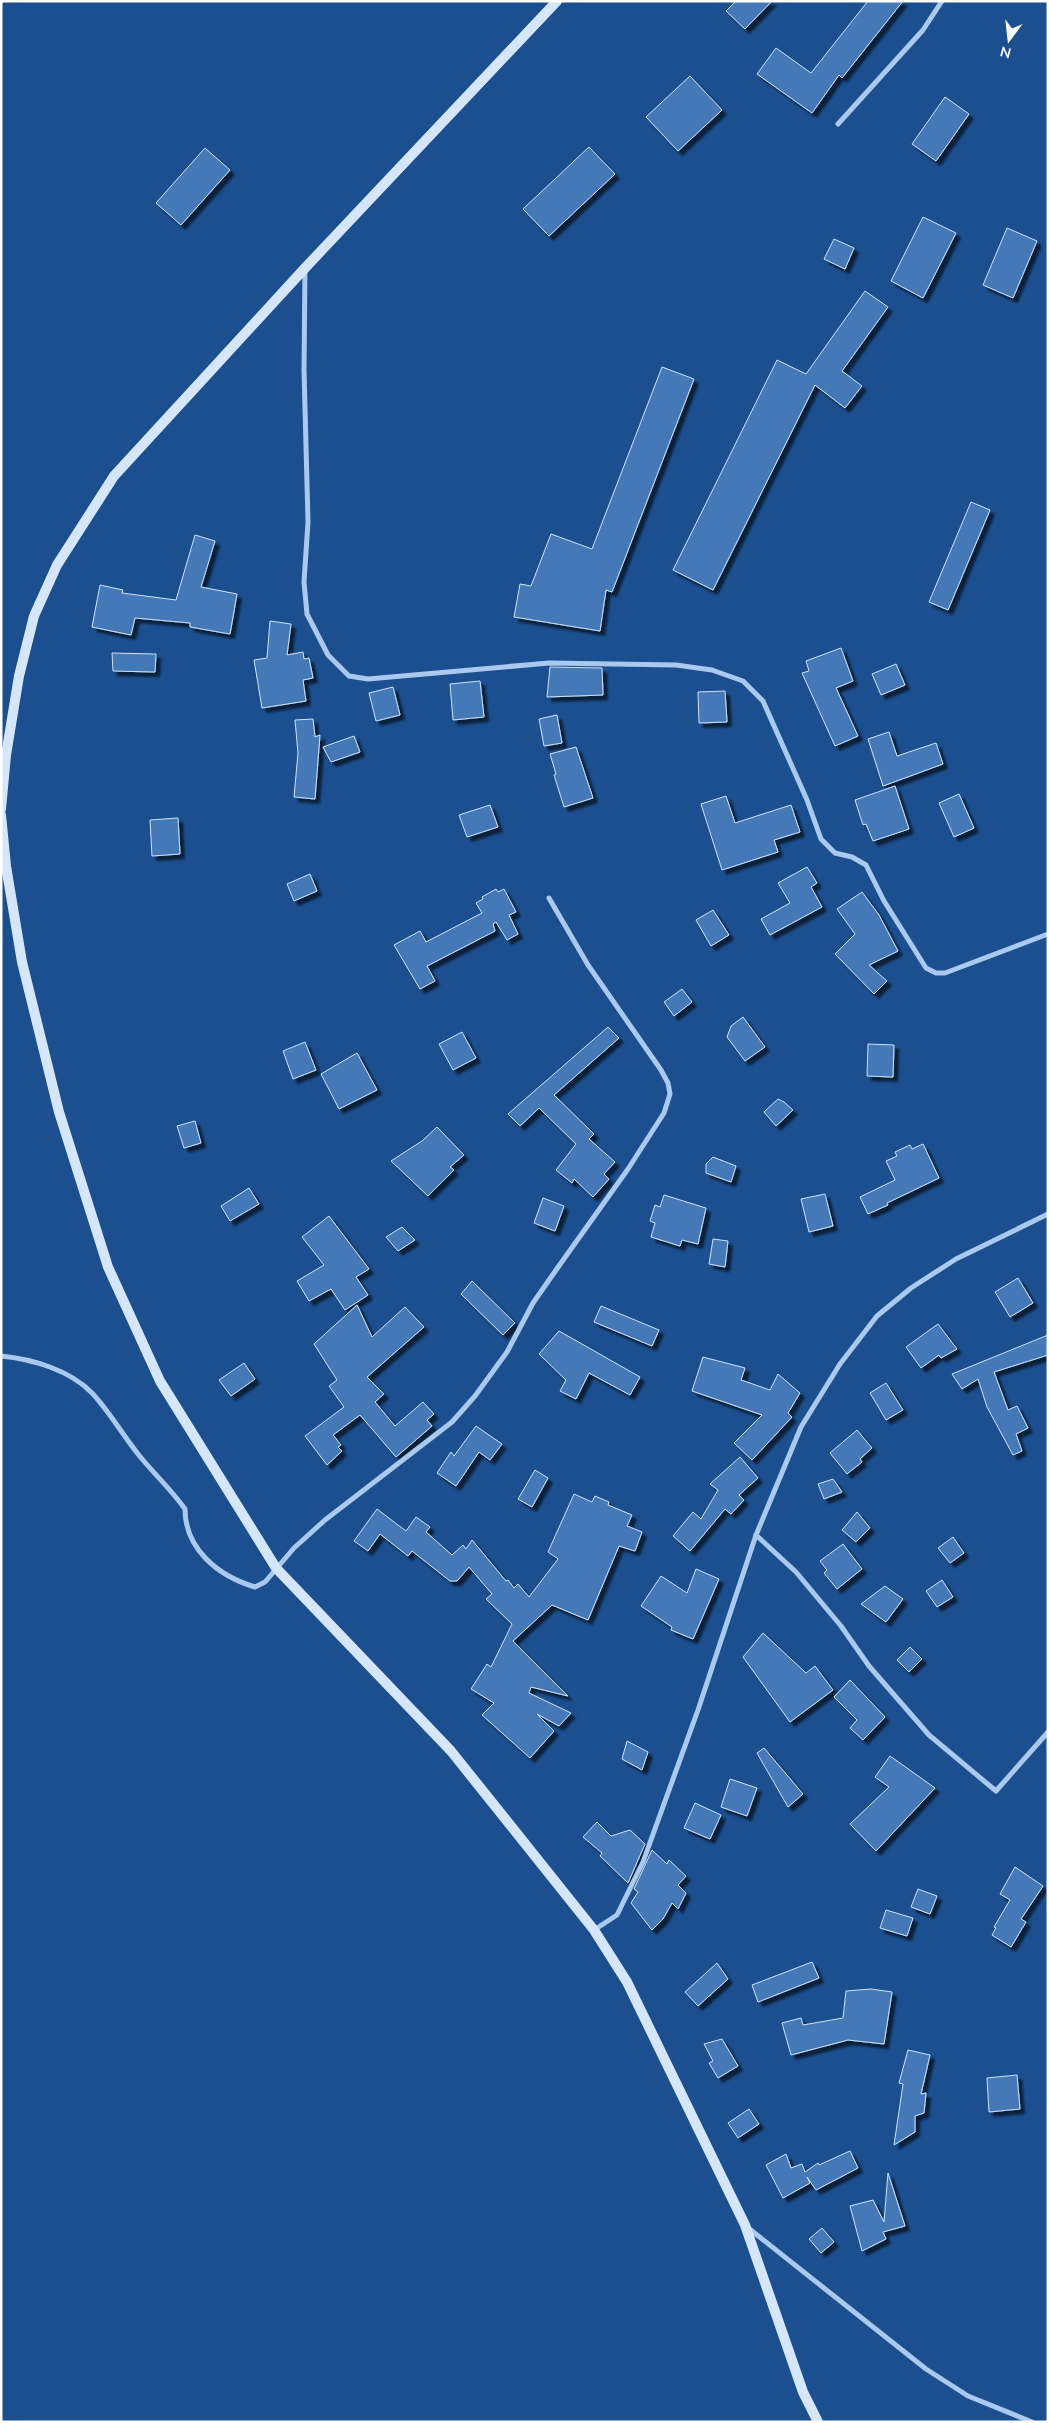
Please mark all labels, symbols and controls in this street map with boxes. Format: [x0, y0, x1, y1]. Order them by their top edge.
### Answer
north arrow [984, 15, 1034, 65]
text: N [998, 42, 1013, 63]

